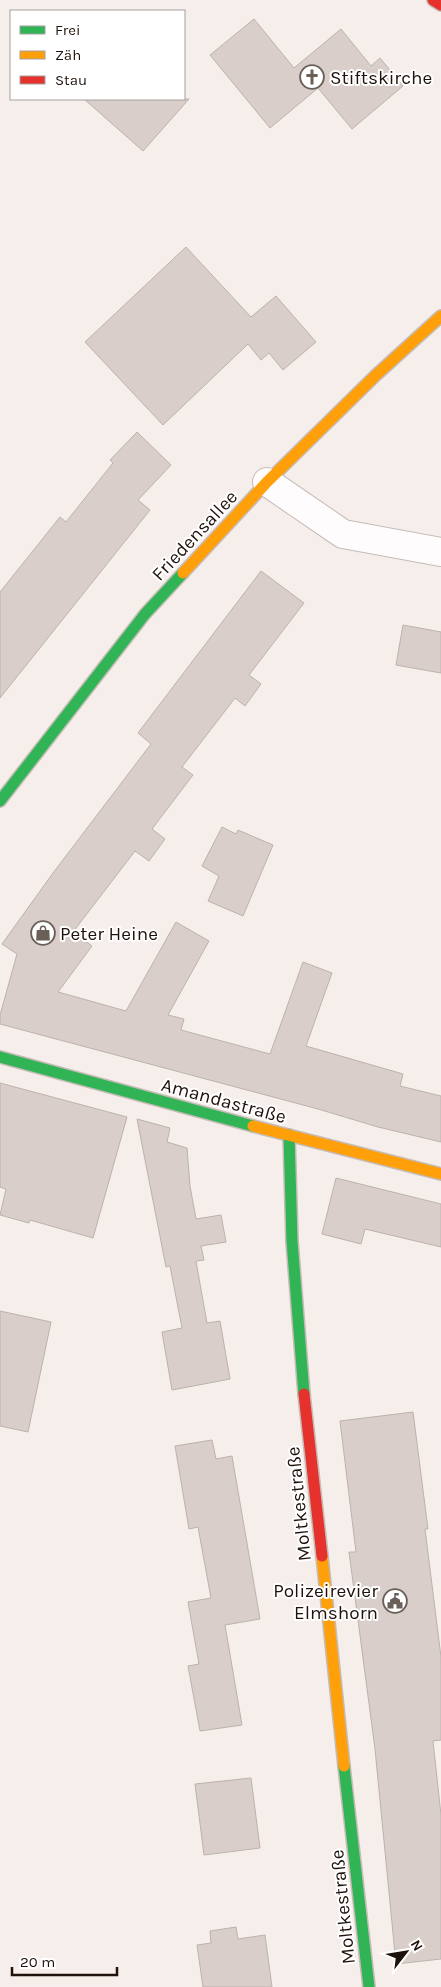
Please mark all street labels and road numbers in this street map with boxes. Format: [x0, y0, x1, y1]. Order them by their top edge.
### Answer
street label: Friedensallee [147, 486, 242, 585]
street label: Amandastraße [159, 1074, 289, 1128]
street label: Moltkestraße [282, 1445, 316, 1562]
street label: Moltkestraße [326, 1848, 360, 1965]

